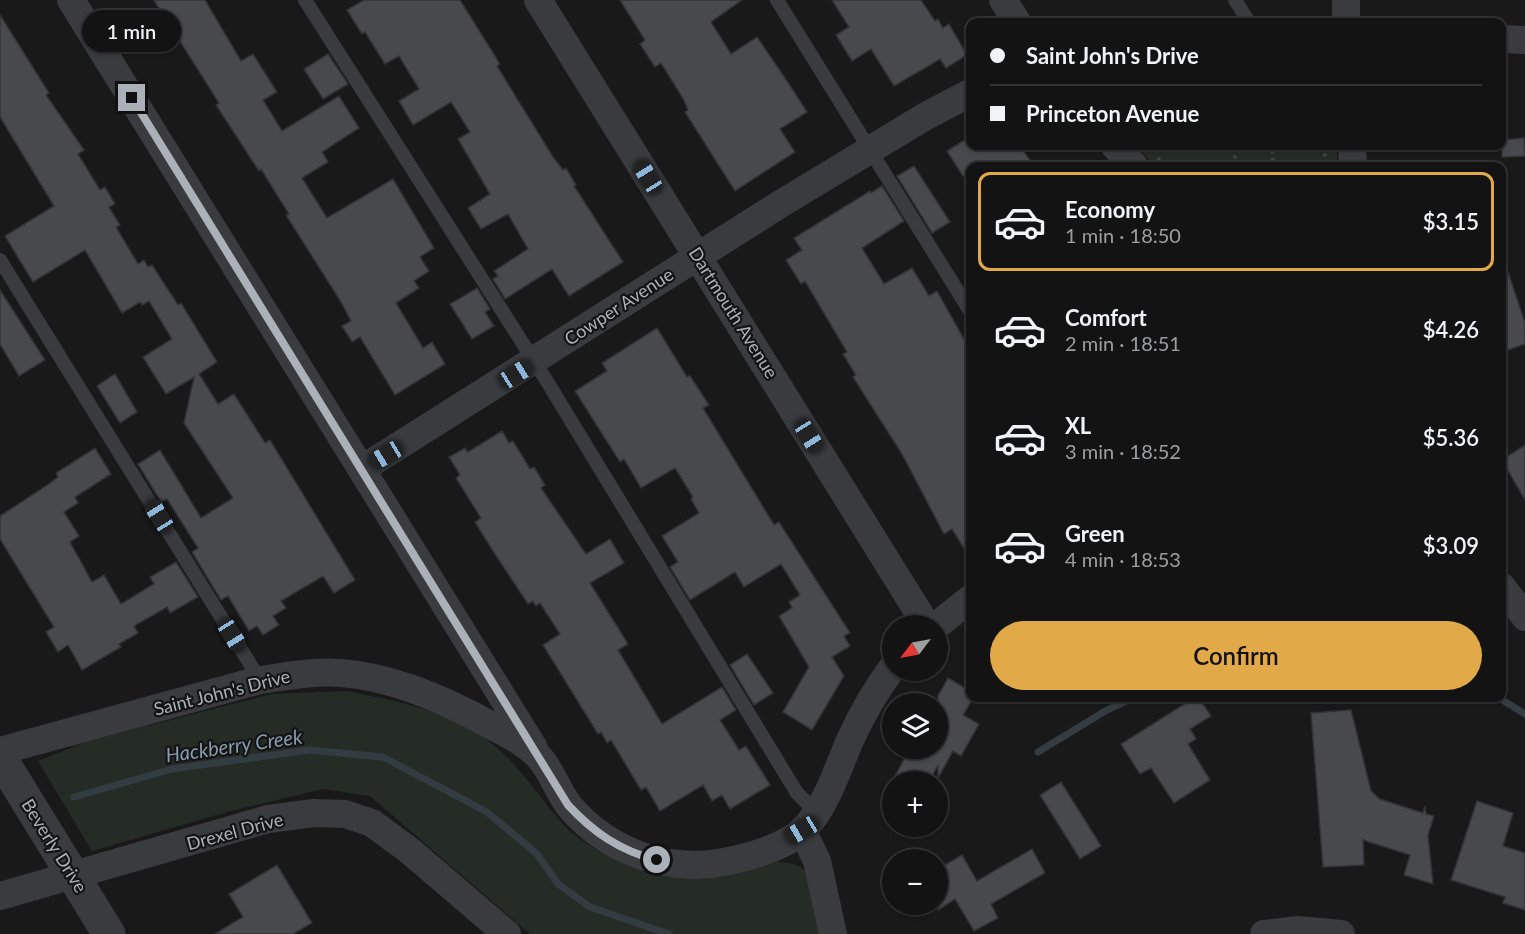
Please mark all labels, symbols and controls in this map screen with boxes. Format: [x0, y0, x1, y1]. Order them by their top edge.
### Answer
callout: 1 min [82, 11, 182, 53]
text: 1 min [107, 19, 156, 43]
text: Saint John's Drive [1026, 42, 1199, 69]
route end [118, 84, 145, 111]
text: Princeton Avenue [1026, 100, 1199, 127]
car [631, 157, 665, 197]
icon: car [993, 195, 1047, 249]
text: Economy [1065, 196, 1155, 223]
text: $3.15 [1423, 208, 1479, 235]
text: 1 min · 18:50 [1065, 223, 1181, 247]
street label: Dartmouth Avenue [685, 243, 783, 382]
street label: Cowper Avenue [560, 263, 677, 350]
icon: car [993, 303, 1047, 357]
text: Comfort [1065, 304, 1147, 331]
text: $4.26 [1423, 316, 1479, 343]
text: 2 min · 18:51 [1065, 331, 1181, 355]
car [496, 357, 536, 391]
icon: car [993, 411, 1047, 465]
text: XL [1065, 412, 1091, 439]
car [792, 416, 826, 456]
text: $5.36 [1423, 424, 1479, 451]
car [366, 438, 406, 472]
text: 3 min · 18:52 [1065, 439, 1181, 463]
car [142, 496, 176, 536]
icon: car [993, 519, 1047, 573]
text: Green [1065, 520, 1125, 547]
text: $3.09 [1423, 532, 1479, 559]
text: 4 min · 18:53 [1065, 547, 1181, 571]
car [215, 615, 249, 655]
north arrow [882, 615, 948, 681]
map controls [882, 615, 948, 915]
button: Confirm [990, 621, 1482, 690]
street label: Saint John's Drive [151, 664, 292, 720]
button: layers [882, 693, 948, 759]
water label: Hackberry Creek [164, 723, 304, 766]
button: + [882, 771, 948, 837]
street label: Beverly Drive [17, 794, 92, 896]
street label: Drexel Drive [184, 808, 285, 854]
car [782, 813, 822, 847]
route start [643, 846, 670, 873]
button: − [882, 849, 948, 915]

